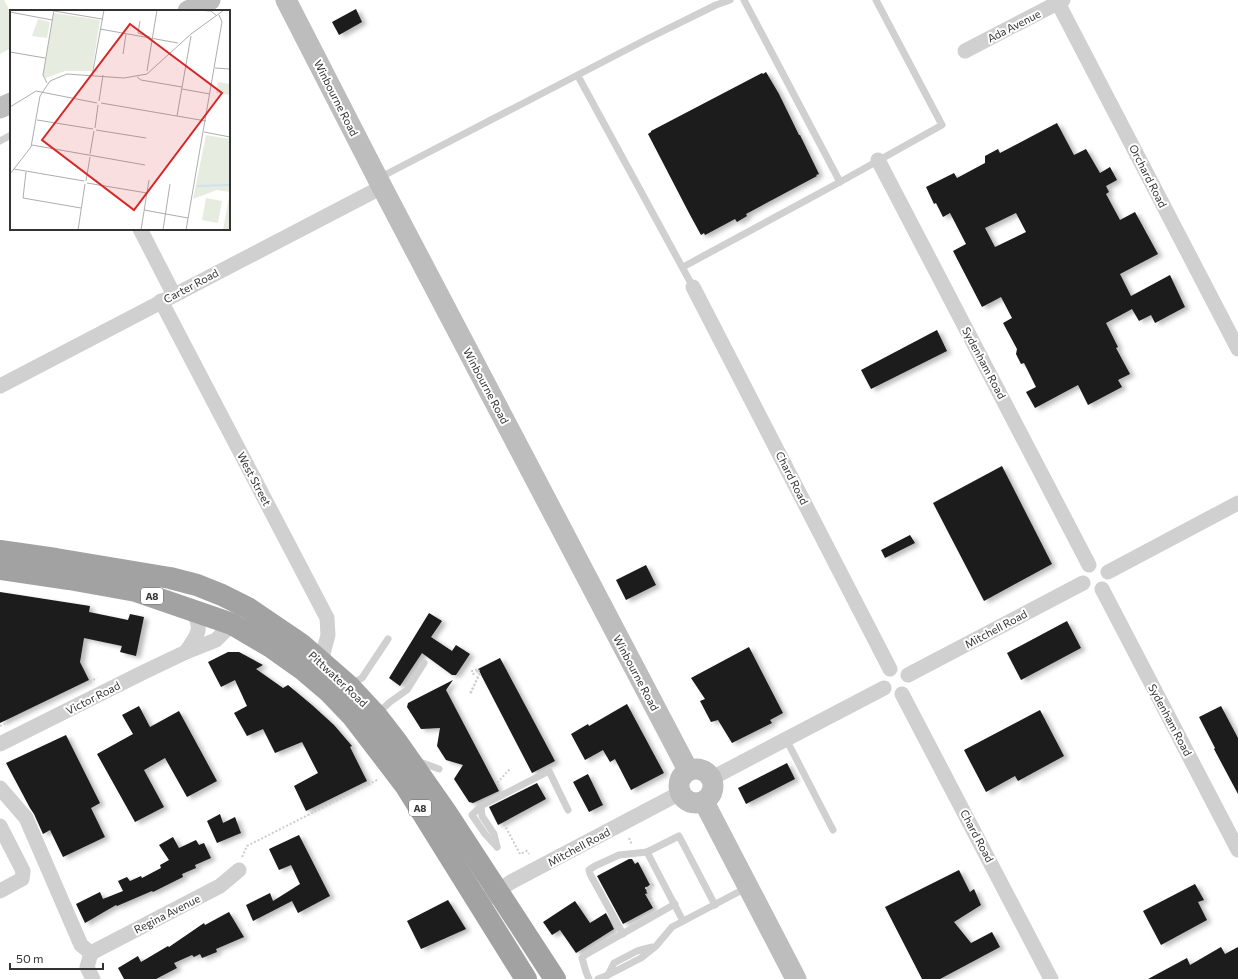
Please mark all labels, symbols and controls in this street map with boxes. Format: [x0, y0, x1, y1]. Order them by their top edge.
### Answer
street label: Ada Avenue [985, 6, 1043, 45]
inset map [10, 10, 230, 230]
street label: Winbourne Road [312, 57, 361, 138]
street label: Orchard Road [1127, 142, 1170, 209]
street label: Carter Road [161, 266, 220, 305]
street label: Sydenham Road [960, 325, 1009, 401]
street label: Winbourne Road [461, 346, 512, 426]
street label: Chard Road [773, 449, 811, 507]
street label: West Street [235, 450, 274, 508]
road number: A8 [141, 588, 163, 604]
street label: Mitchell Road [962, 607, 1029, 650]
street label: Winbourne Road [611, 633, 662, 713]
street label: Pittwater Road [306, 648, 370, 709]
street label: Victor Road [64, 678, 122, 717]
street label: Sydenham Road [1146, 682, 1195, 758]
road number: A8 [409, 800, 431, 816]
street label: Chard Road [958, 807, 997, 864]
street label: Mitchell Road [545, 825, 612, 868]
street label: Regina Avenue [132, 891, 202, 936]
scale bar [10, 945, 103, 971]
text: 50 m [16, 951, 44, 965]

